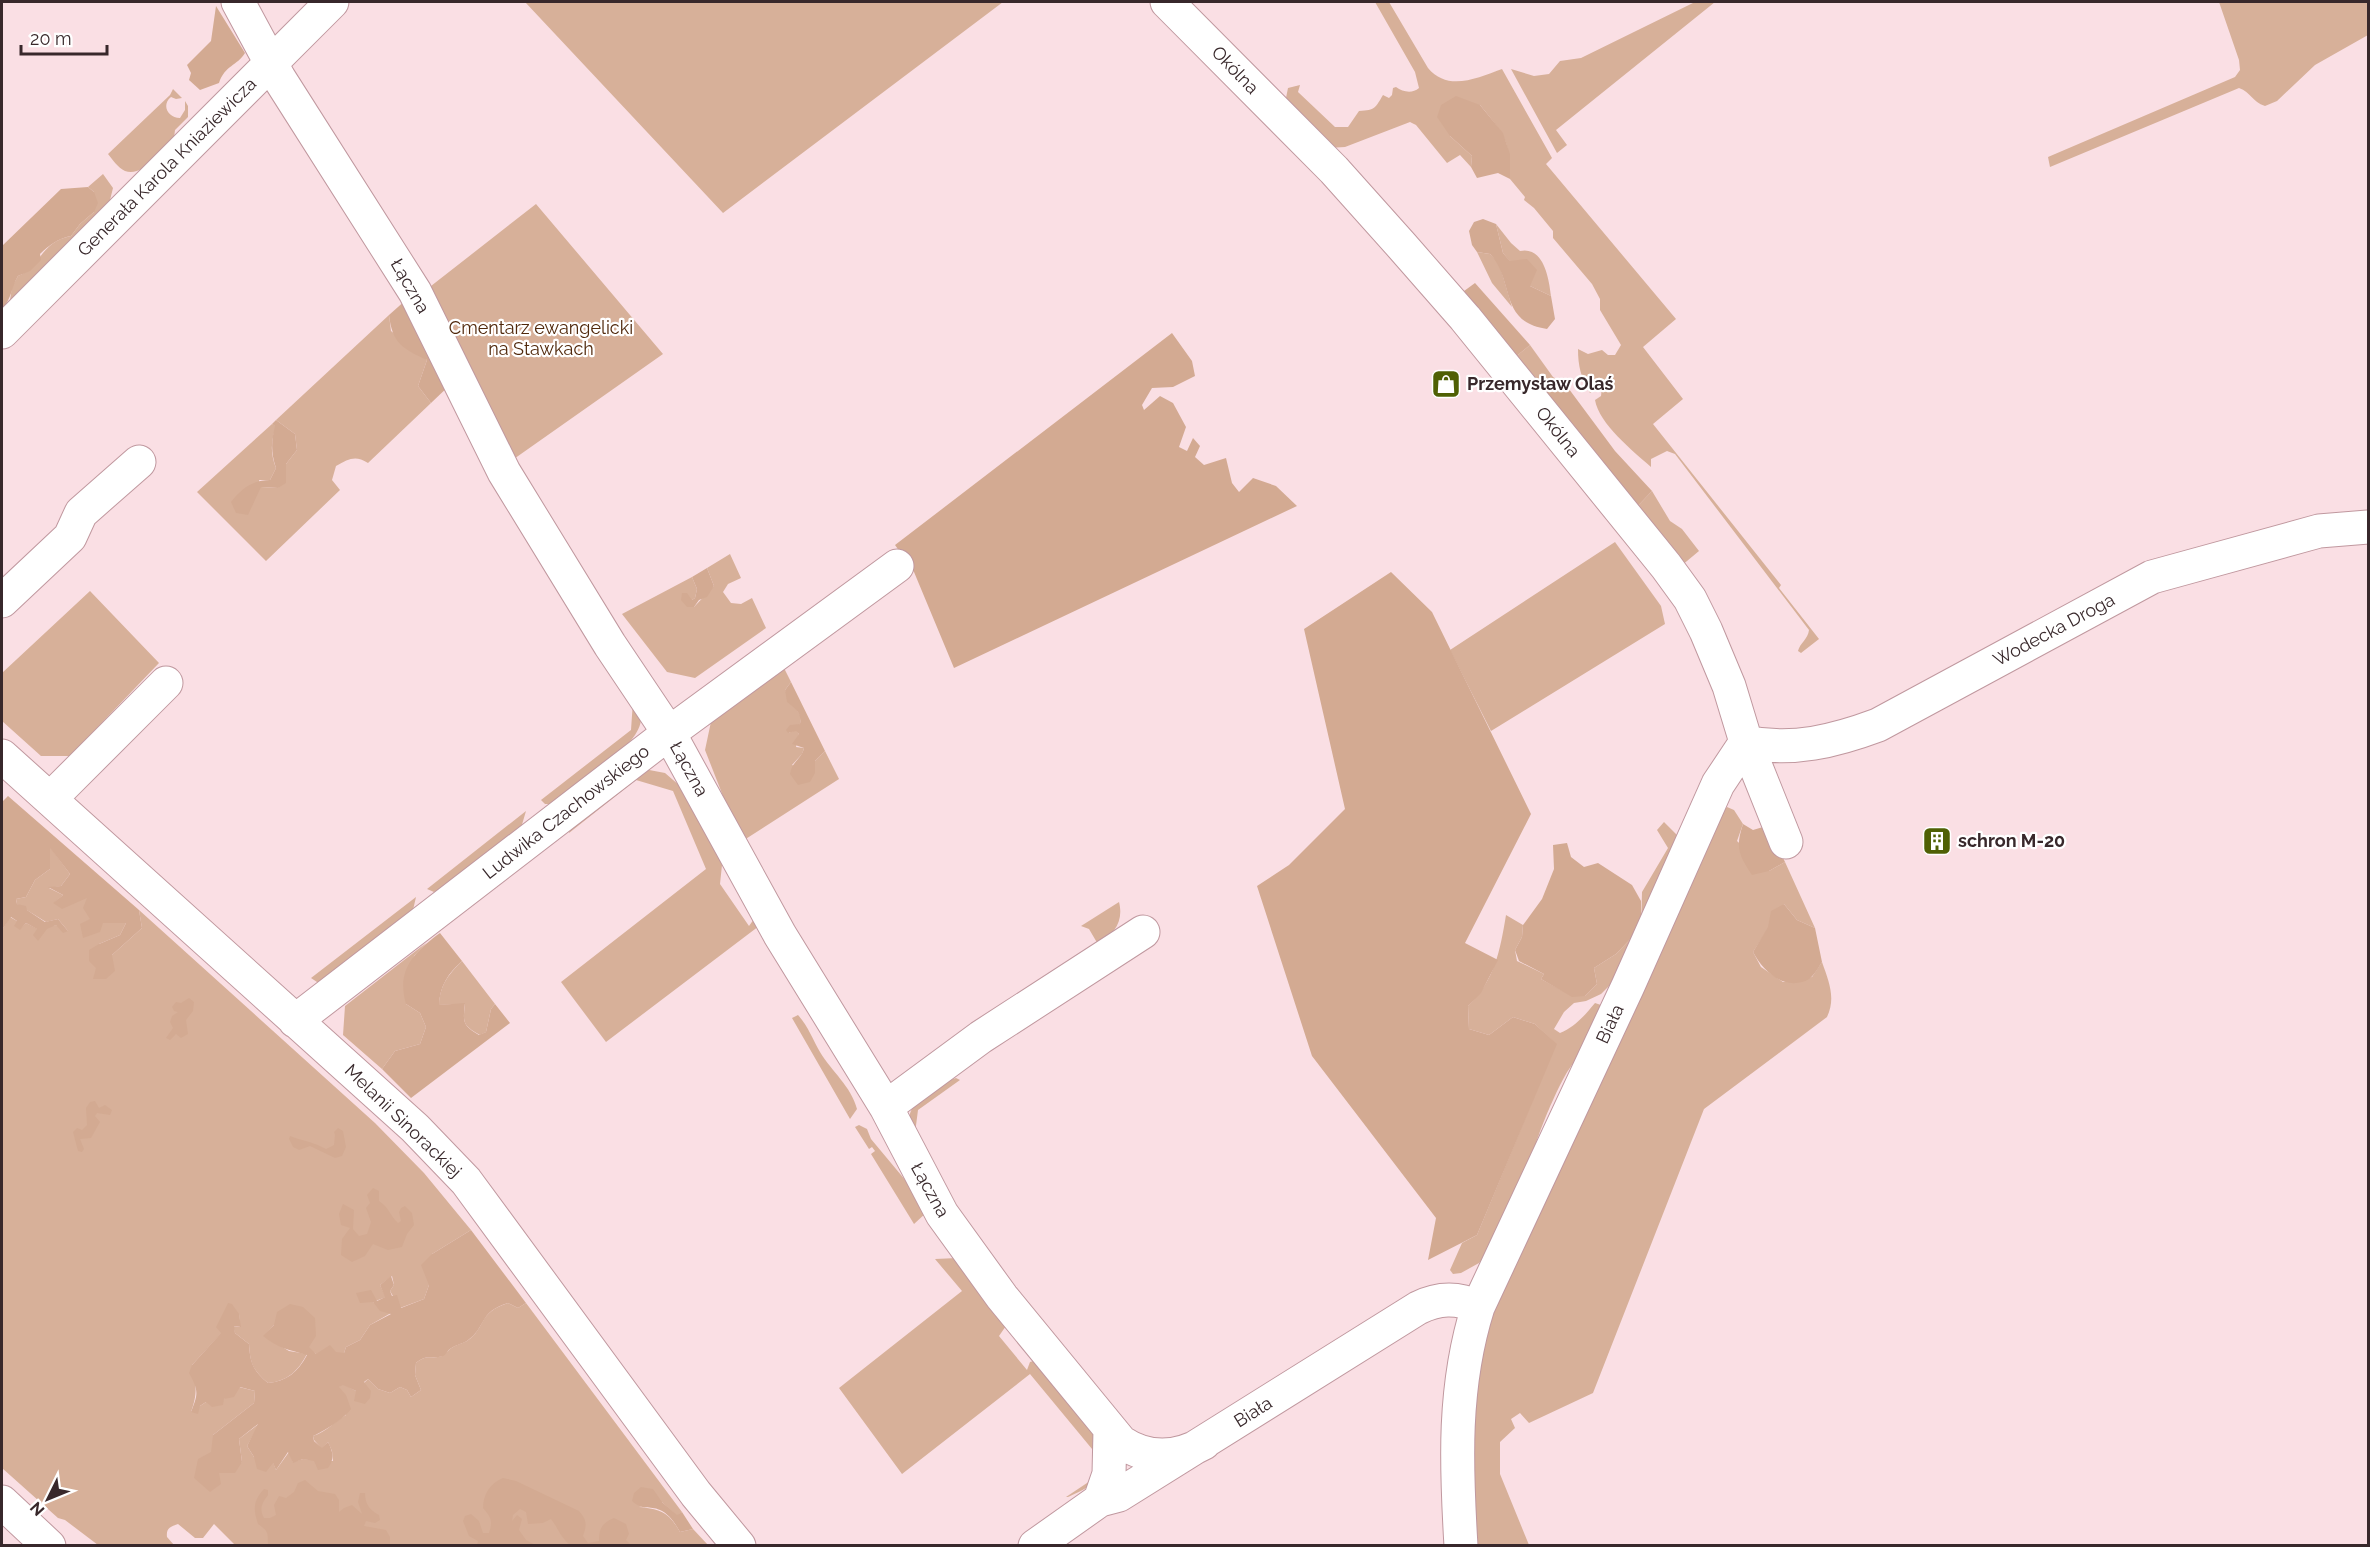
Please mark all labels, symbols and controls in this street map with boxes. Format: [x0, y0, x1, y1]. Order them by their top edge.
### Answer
scale bar [21, 18, 106, 56]
text: 20 m [30, 28, 72, 49]
street label: Okólna [1207, 41, 1263, 98]
street label: Generała Karola Kniaziewicza [73, 73, 260, 260]
street label: Łączna [386, 255, 434, 317]
park label: Cmentarz ewangelicki na Stawkach [449, 317, 633, 359]
shop icon: Przemysław Olaś [1430, 368, 1462, 400]
place label: Przemysław Olaś [1467, 373, 1614, 394]
street label: Okólna [1532, 402, 1585, 461]
street label: Wodecka Droga [1989, 589, 2118, 670]
street label: Łączna [666, 738, 713, 800]
street label: Ludwika Czachowskiego [478, 740, 653, 883]
building icon: schron M-20 [1921, 825, 1953, 857]
place label: schron M-20 [1958, 830, 2065, 851]
street label: Biała [1591, 1001, 1628, 1047]
street label: Melanii Sinorackiej [341, 1060, 466, 1182]
street label: Łączna [907, 1159, 954, 1221]
street label: Biała [1230, 1392, 1276, 1431]
north arrow [18, 1469, 78, 1529]
text: N [26, 1498, 49, 1520]

